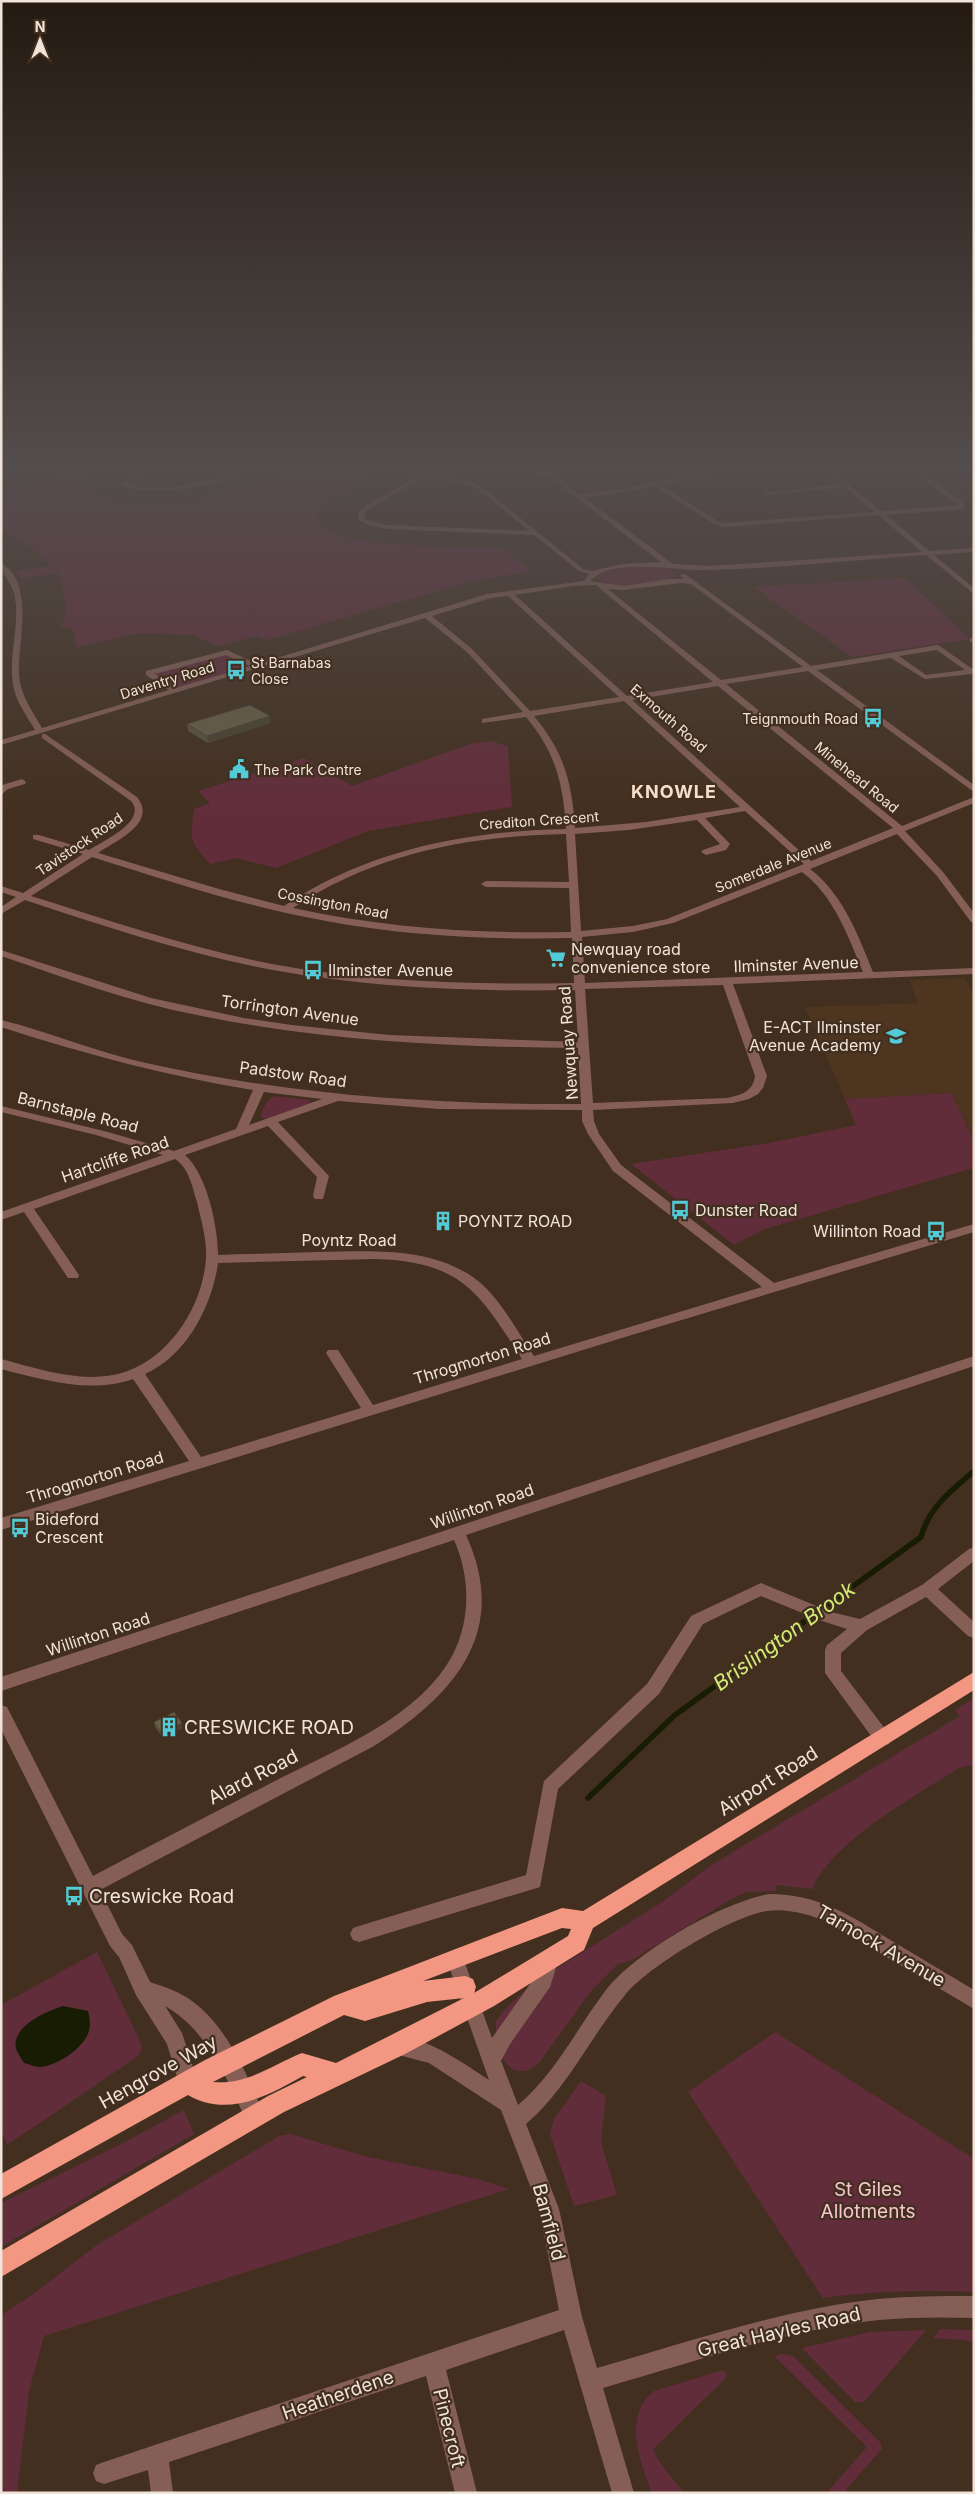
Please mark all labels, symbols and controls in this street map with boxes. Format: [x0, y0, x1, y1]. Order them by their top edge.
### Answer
north arrow [15, 15, 65, 65]
text: N [35, 18, 45, 35]
place label: St Barnabas Close [251, 654, 331, 687]
street label: Daventry Road [118, 658, 216, 702]
bus stop icon: St Barnabas Close [225, 659, 247, 681]
street label: Exmouth Road [627, 680, 711, 756]
bus stop icon: Teignmouth Road [862, 707, 884, 729]
place label: Teignmouth Road [742, 710, 858, 727]
street label: Minehead Road [812, 738, 902, 816]
public building icon: The Park Centre [228, 758, 250, 780]
place label: The Park Centre [254, 761, 362, 778]
district label: KNOWLE [631, 781, 717, 802]
street label: Crediton Crescent [478, 807, 600, 833]
street label: Tavistock Road [33, 809, 125, 879]
street label: Somerdale Avenue [712, 834, 834, 896]
street label: Cossington Road [276, 884, 390, 922]
place label: Newquay road convenience store [571, 939, 710, 977]
supermarket icon: Newquay road convenience store [545, 947, 567, 969]
street label: Ilminster Avenue [733, 952, 859, 976]
bus stop icon: Ilminster Avenue [302, 959, 324, 981]
place label: Ilminster Avenue [328, 960, 453, 980]
street label: Newquay Road [554, 985, 582, 1101]
street label: Torrington Avenue [220, 990, 360, 1030]
place label: E-ACT Ilminster Avenue Academy [749, 1017, 881, 1055]
school or university icon: E-ACT Ilminster Avenue Academy [885, 1025, 907, 1047]
street label: Padstow Road [238, 1057, 348, 1091]
street label: Barnstaple Road [15, 1087, 141, 1137]
street label: Hartcliffe Road [59, 1131, 171, 1187]
bus stop icon: Dunster Road [669, 1199, 691, 1221]
place label: Dunster Road [695, 1200, 797, 1220]
building icon: POYNTZ ROAD [432, 1210, 454, 1232]
place label: POYNTZ ROAD [458, 1211, 572, 1231]
bus stop icon: Willinton Road [925, 1220, 947, 1242]
place label: Willinton Road [813, 1221, 921, 1241]
street label: Poyntz Road [301, 1230, 397, 1250]
street label: Throgmorton Road [411, 1328, 553, 1388]
street label: Throgmorton Road [24, 1447, 166, 1507]
street label: Willinton Road [428, 1479, 536, 1533]
place label: Bideford Crescent [35, 1509, 103, 1547]
bus stop icon: Bideford Crescent [9, 1517, 31, 1539]
water label: Brislington Brook [708, 1576, 860, 1696]
street label: Willinton Road [44, 1608, 152, 1660]
building icon: CRESWICKE ROAD [158, 1716, 180, 1738]
place label: CRESWICKE ROAD [184, 1716, 354, 1739]
street label: Airport Road [714, 1741, 822, 1821]
street label: Alard Road [204, 1745, 302, 1809]
bus stop icon: Creswicke Road [63, 1885, 85, 1907]
place label: Creswicke Road [89, 1885, 234, 1908]
street label: Tarnock Avenue [812, 1900, 950, 1992]
street label: Hengrove Way [95, 2030, 221, 2114]
park label: St Giles Allotments [821, 2178, 915, 2223]
street label: Bamfield [528, 2181, 570, 2263]
street label: Great Hayles Road [695, 2302, 863, 2362]
street label: Heatherdene [279, 2365, 397, 2425]
street label: Pinecroft [428, 2386, 470, 2470]

